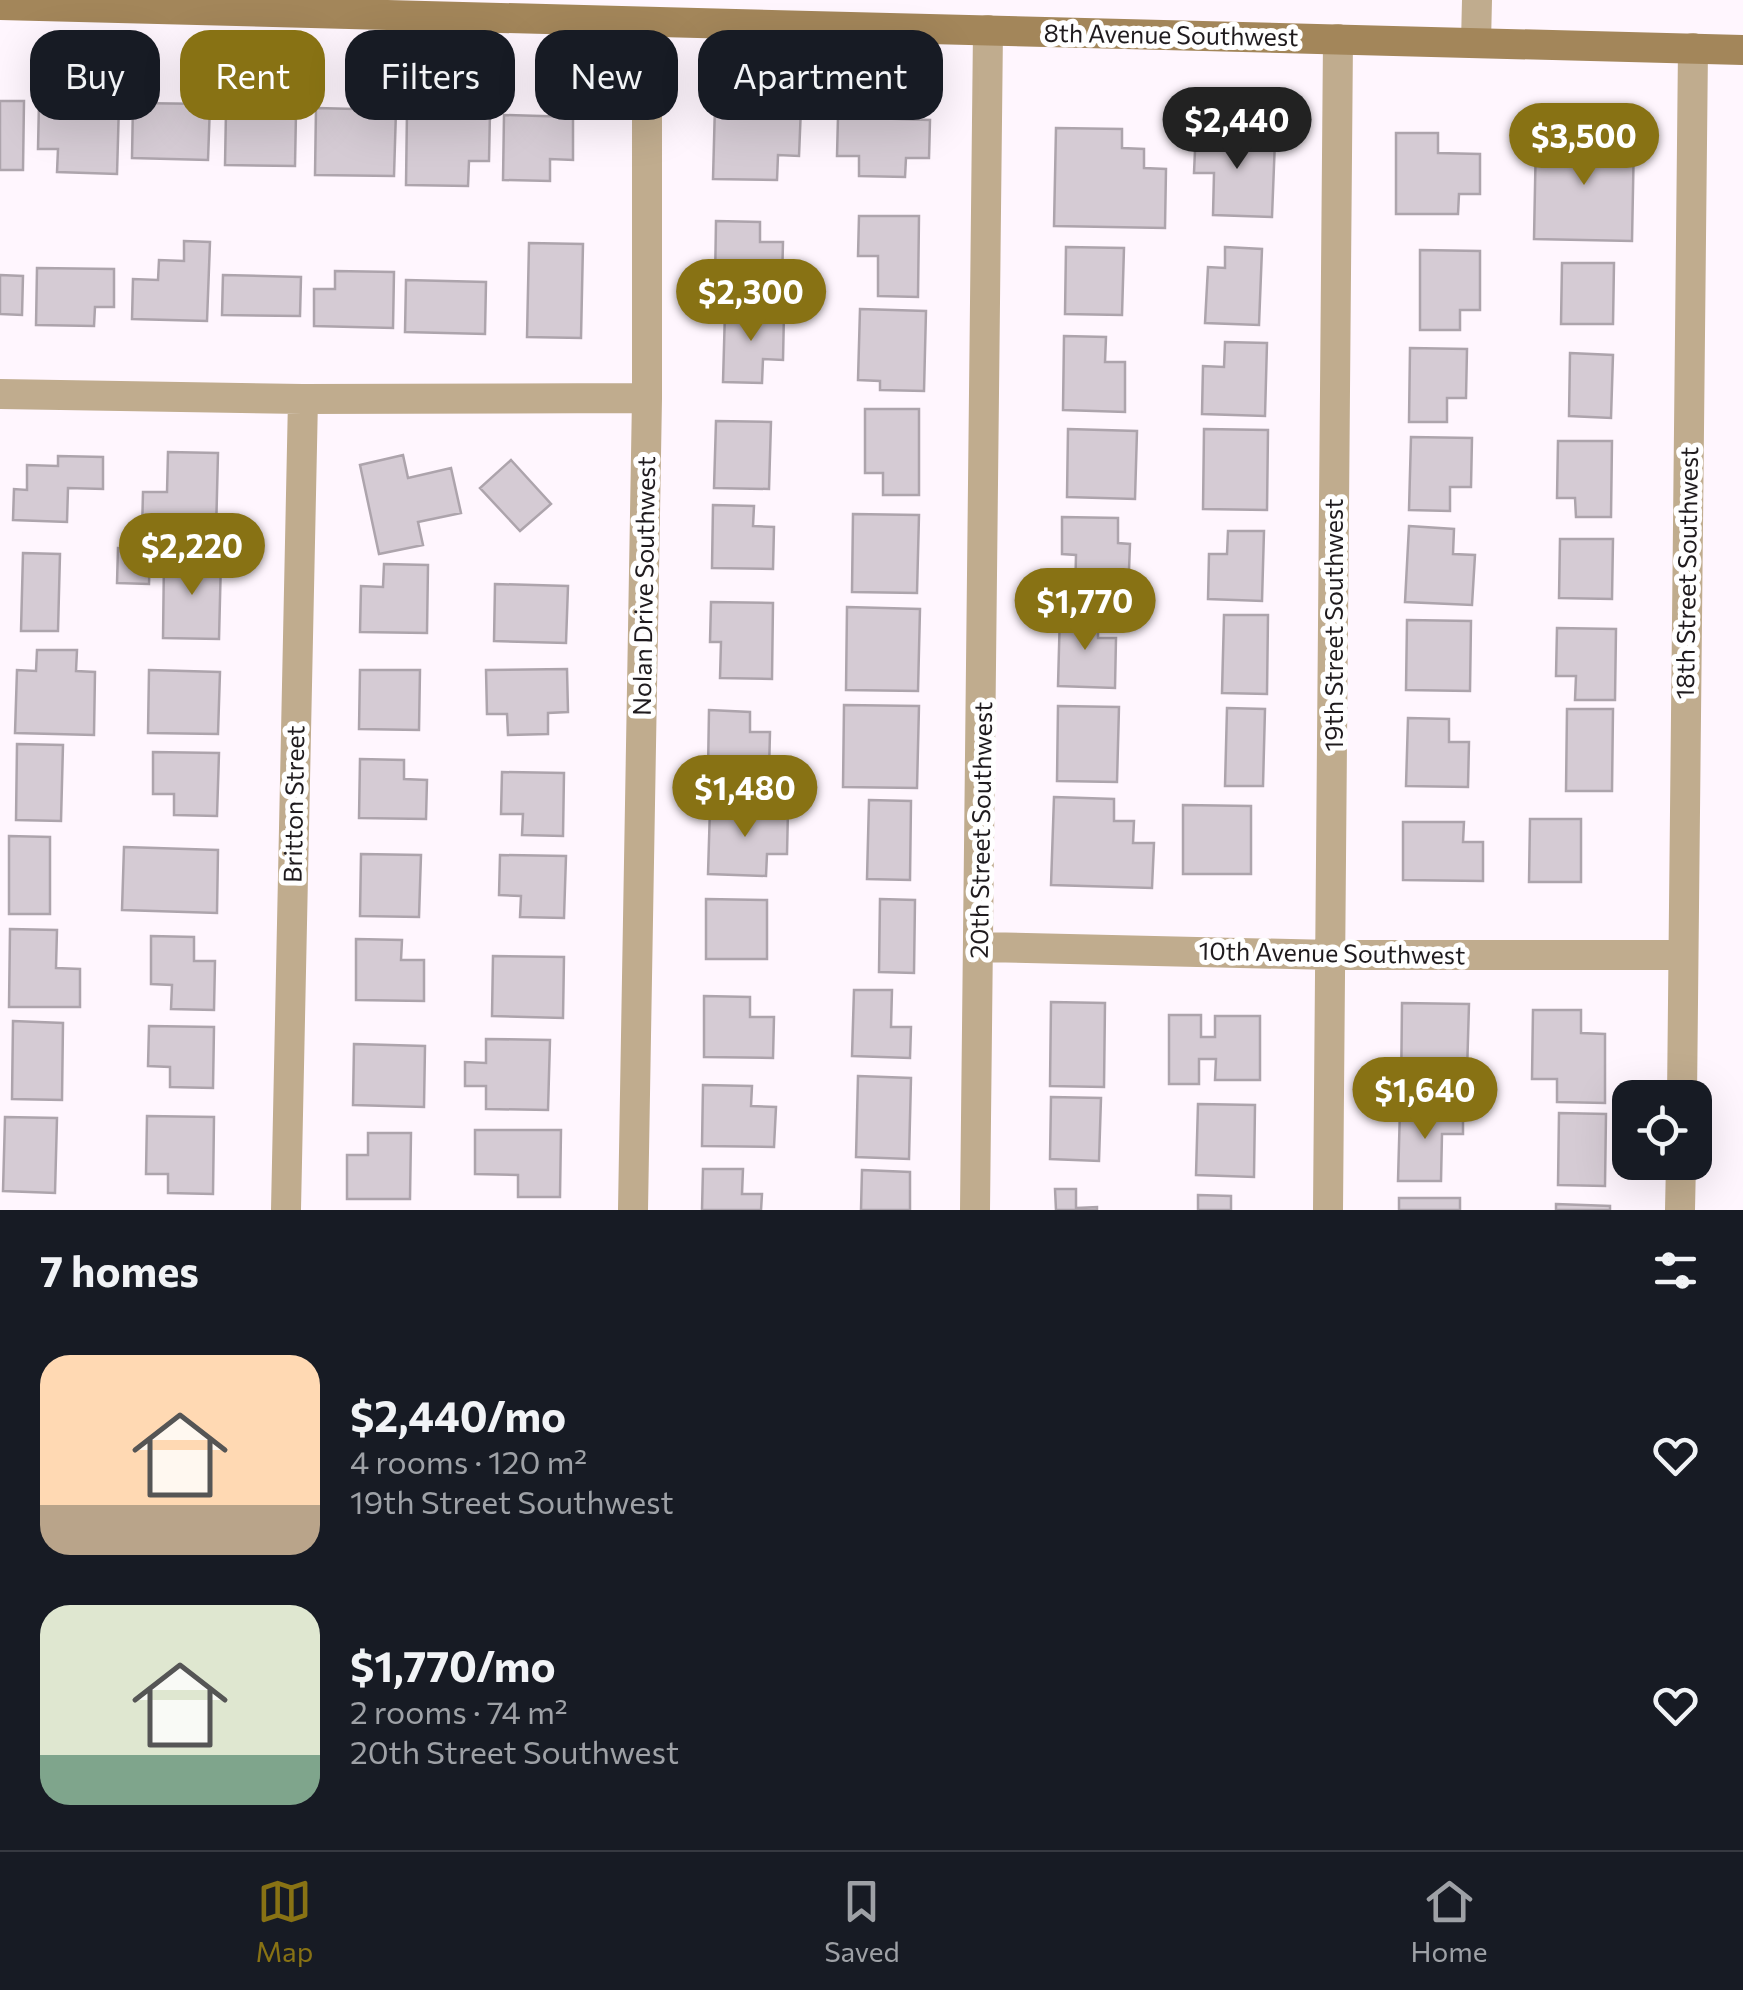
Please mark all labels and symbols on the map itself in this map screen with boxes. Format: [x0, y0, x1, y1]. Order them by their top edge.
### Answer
street label: 8th Avenue Southwest [1043, 17, 1299, 51]
pin: $2,440 [1156, 87, 1318, 172]
pin: $3,500 [1503, 103, 1665, 188]
pin: $2,300 [670, 259, 832, 344]
street label: 18th Street Southwest [1669, 446, 1703, 700]
street label: Nolan Drive Southwest [626, 456, 660, 716]
street label: 19th Street Southwest [1318, 499, 1348, 751]
pin: $2,220 [111, 513, 273, 598]
pin: $1,770 [1004, 568, 1166, 653]
street label: 20th Street Southwest [963, 701, 997, 959]
street label: Britton Street [277, 725, 309, 883]
pin: $1,480 [664, 755, 826, 840]
street label: 10th Avenue Southwest [1198, 935, 1466, 969]
pin: $1,640 [1344, 1057, 1506, 1142]

